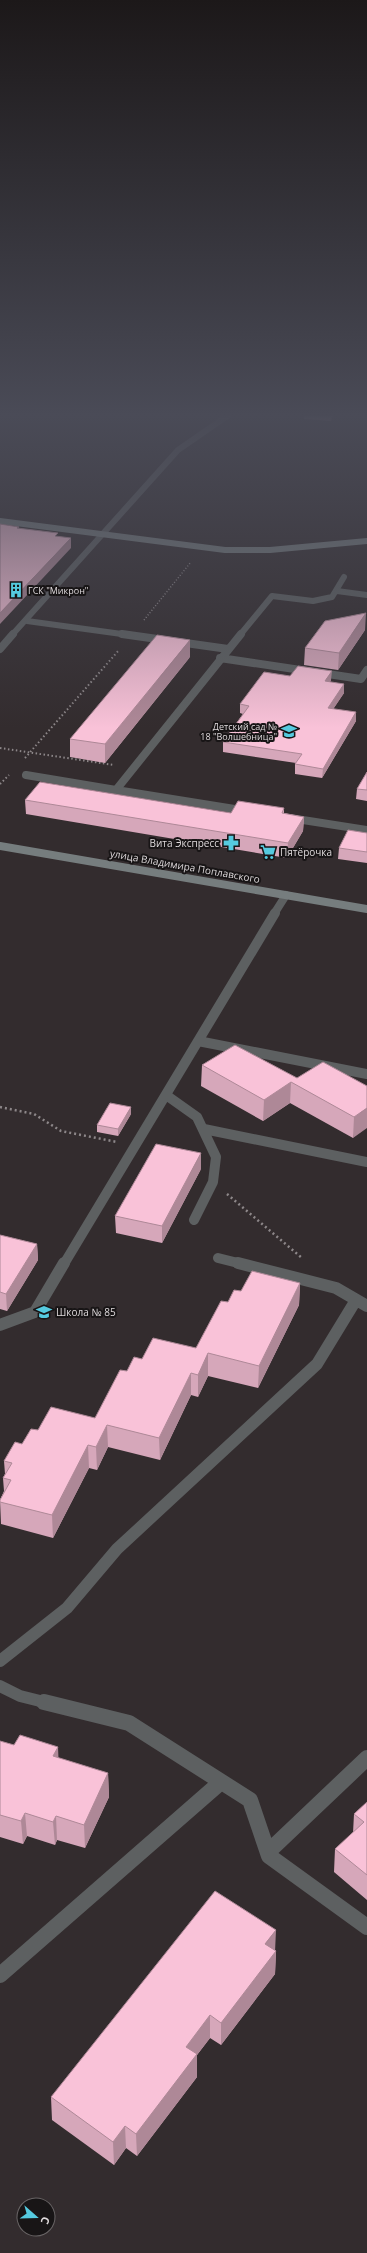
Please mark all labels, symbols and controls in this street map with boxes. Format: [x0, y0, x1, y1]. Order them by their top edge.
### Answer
building icon: ГСК "Микрон" [7, 581, 25, 599]
place label: ГСК "Микрон" [28, 584, 88, 597]
place label: Детский сад № 18 "Волшебница" [200, 720, 277, 743]
school or university icon: Детский сад № 18 "Волшебница" [280, 722, 298, 740]
pharmacy icon: Вита Экспресс [222, 834, 240, 852]
place label: Вита Экспресс [150, 836, 219, 850]
supermarket icon: Пятёрочка [259, 843, 277, 861]
place label: Пятёрочка [280, 845, 332, 859]
street label: улица Владимира Поплавского [109, 846, 261, 886]
school or university icon: Школа № 85 [35, 1303, 53, 1321]
place label: Школа № 85 [56, 1305, 116, 1319]
north arrow [16, 2197, 56, 2237]
text: С [38, 2215, 54, 2226]

